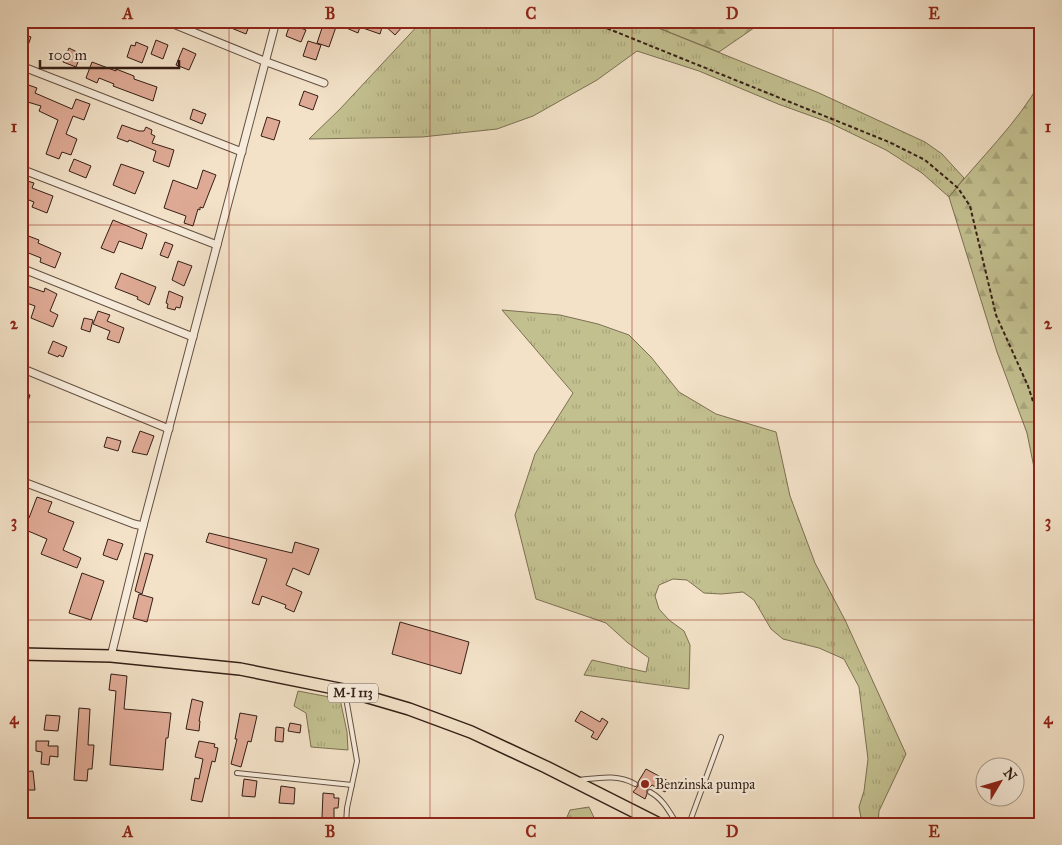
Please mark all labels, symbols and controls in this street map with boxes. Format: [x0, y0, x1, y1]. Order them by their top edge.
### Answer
text: A [122, 4, 134, 23]
text: B [325, 4, 335, 23]
text: C [526, 4, 537, 23]
text: D [726, 4, 739, 23]
text: E [928, 4, 940, 23]
scale bar [40, 38, 179, 70]
text: 100 m [48, 46, 88, 64]
text: 1 [11, 117, 18, 136]
text: 1 [1045, 117, 1052, 136]
text: 2 [10, 314, 19, 333]
text: 2 [1044, 314, 1053, 333]
text: 3 [11, 512, 17, 532]
text: 3 [1045, 512, 1051, 532]
road number: M-I 113 [328, 684, 378, 702]
text: 4 [10, 709, 20, 729]
text: 4 [1044, 709, 1054, 729]
north arrow [974, 758, 1024, 808]
text: N [999, 764, 1020, 784]
place label: Benzinska pumpa [655, 776, 755, 793]
marker: Benzinska pumpa [639, 778, 651, 790]
text: A [122, 822, 134, 841]
text: B [325, 822, 335, 841]
text: C [526, 822, 537, 841]
text: D [726, 822, 739, 841]
text: E [928, 822, 940, 841]

